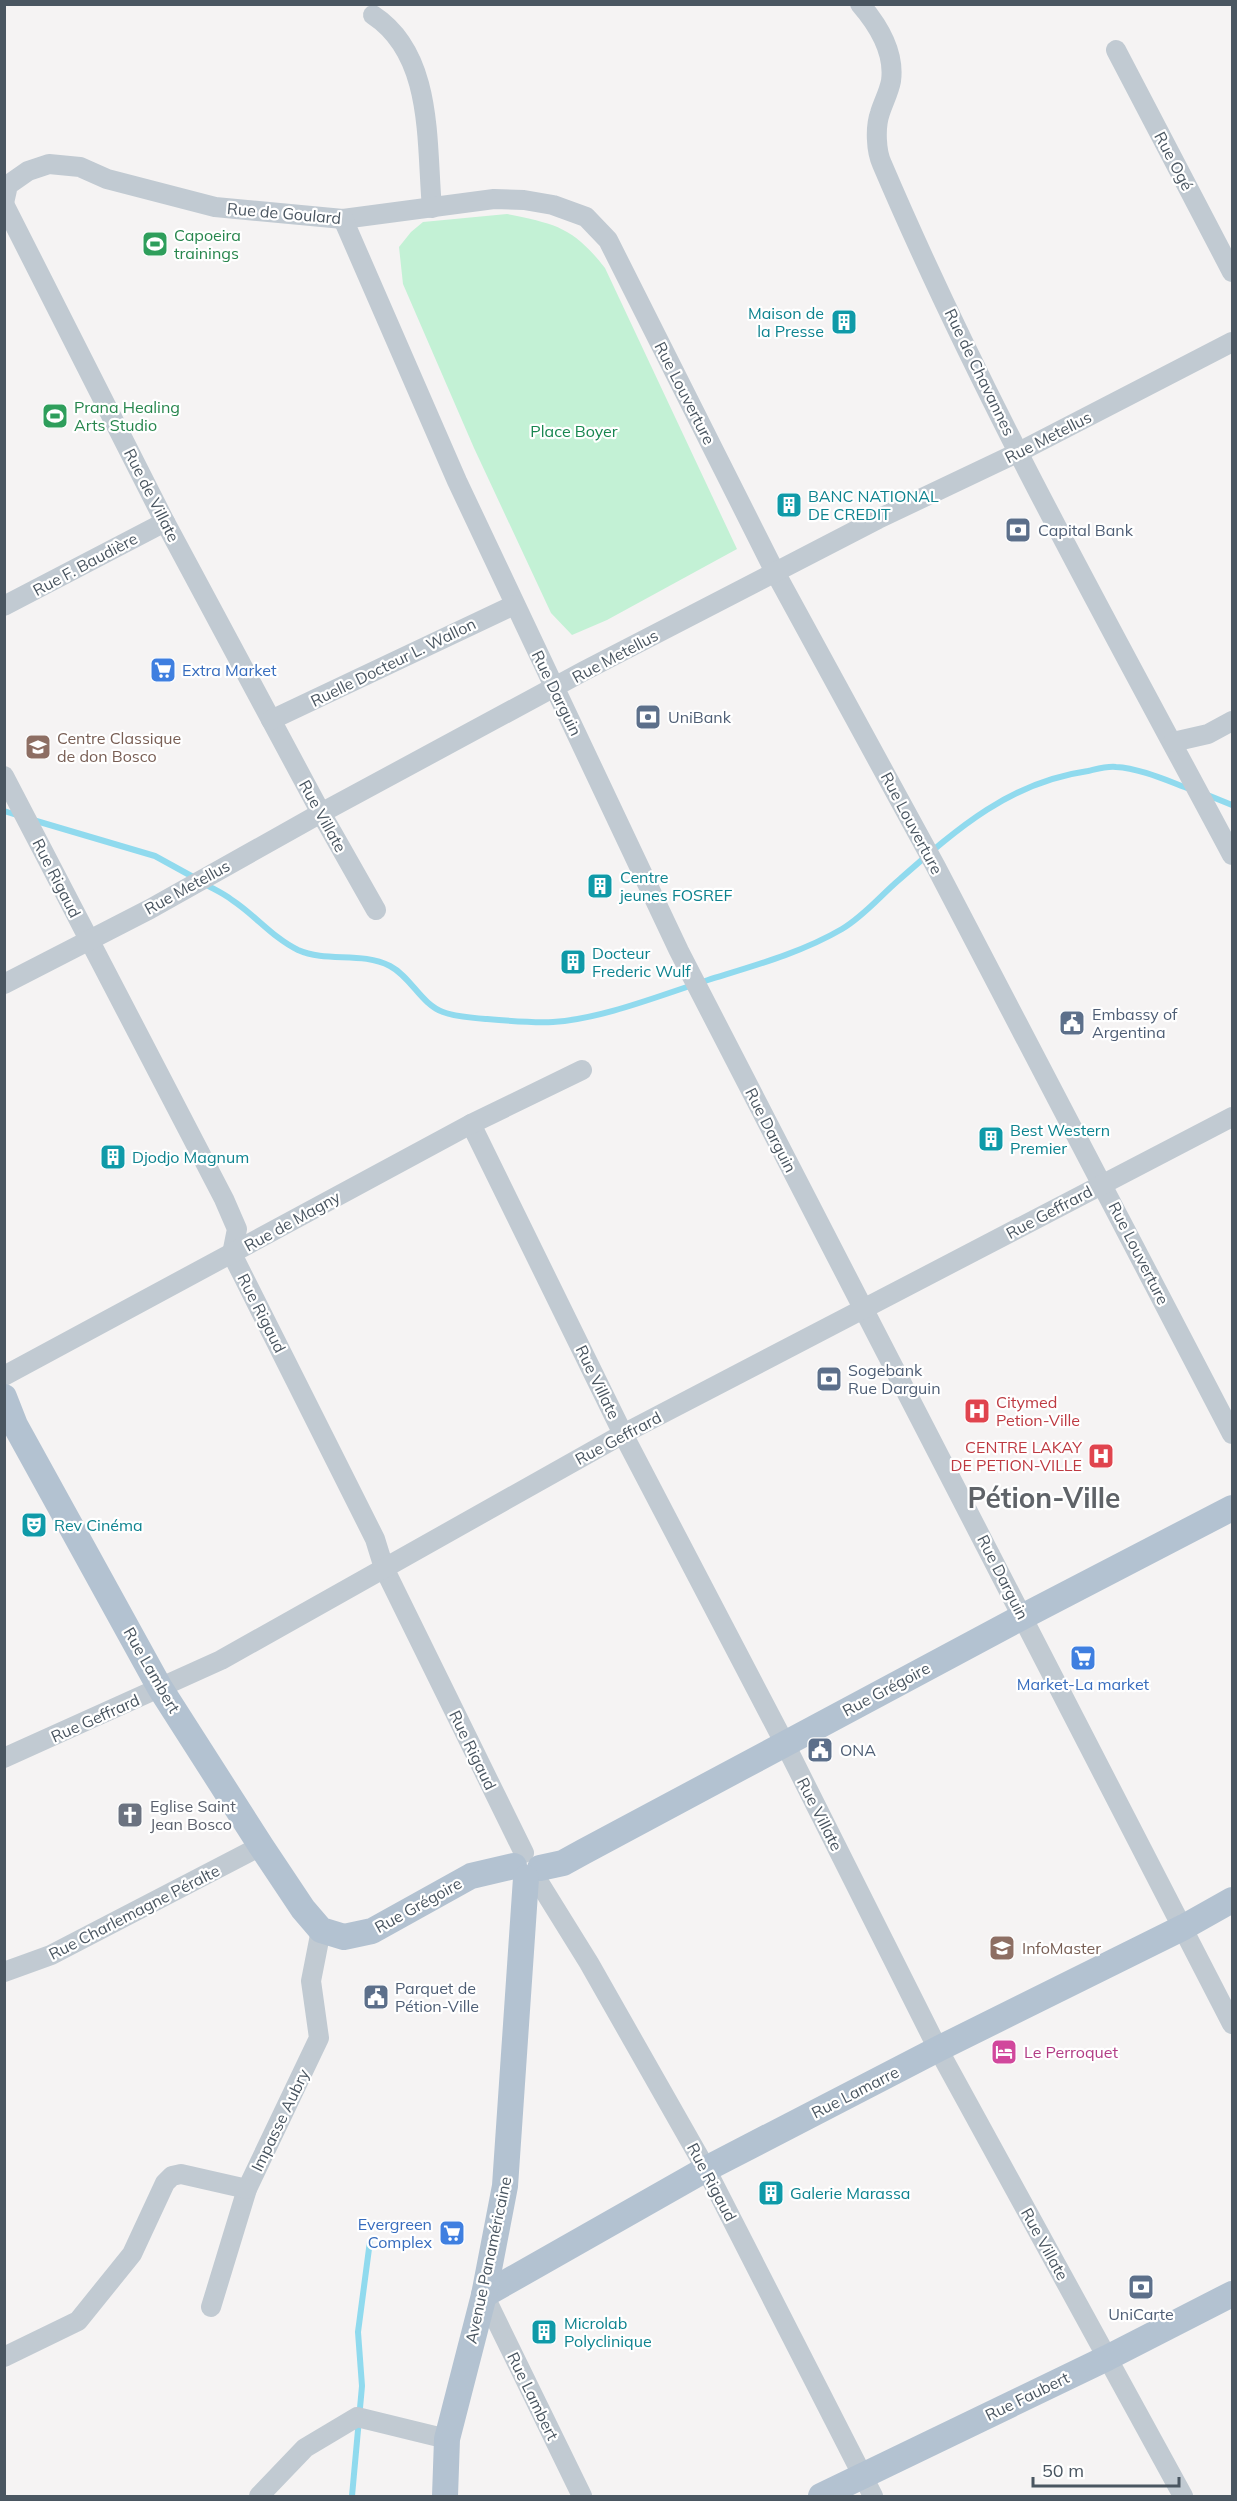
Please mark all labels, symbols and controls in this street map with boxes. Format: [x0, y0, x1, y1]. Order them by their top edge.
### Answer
street label: Rue Ogé [1150, 128, 1198, 194]
street label: Rue de Goulard [226, 198, 342, 228]
place label: Capoeira trainings [174, 225, 241, 263]
sports icon: Capoeira trainings [140, 229, 170, 259]
place label: Maison de la Presse [748, 303, 824, 341]
street label: Rue de Chavannes [941, 305, 1019, 439]
building icon: Maison de la Presse [829, 307, 859, 337]
street label: Rue Louverture [650, 338, 720, 448]
place label: Prana Healing Arts Studio [74, 397, 180, 435]
sports icon: Prana Healing Arts Studio [40, 401, 70, 431]
street label: Rue Metellus [1001, 407, 1095, 467]
park label: Place Boyer [530, 421, 618, 441]
street label: Rue de Villate [120, 445, 184, 545]
place label: BANC NATIONAL DE CREDIT [808, 486, 939, 524]
building icon: BANC NATIONAL DE CREDIT [774, 490, 804, 520]
bank icon: Capital Bank [1003, 515, 1033, 545]
place label: Capital Bank [1038, 520, 1134, 540]
street label: Rue F. Baudière [29, 528, 141, 600]
street label: Ruelle Docteur L. Wallon [307, 613, 479, 711]
street label: Rue Metellus [569, 625, 662, 687]
street label: Rue Darguin [528, 647, 586, 739]
supermarket icon: Extra Market [148, 655, 178, 685]
place label: Extra Market [182, 660, 277, 680]
bank icon: UniBank [633, 702, 663, 732]
place label: UniBank [668, 707, 732, 727]
place label: Centre Classique de don Bosco [57, 728, 181, 766]
school or university icon: Centre Classique de don Bosco [23, 732, 53, 762]
street label: Rue Louverture [877, 769, 947, 877]
street label: Rue Villate [295, 776, 351, 856]
street label: Rue Rigaud [29, 835, 85, 921]
street label: Rue Metellus [141, 855, 233, 919]
place label: Centre jeunes FOSREF [619, 867, 732, 905]
building icon: Centre jeunes FOSREF [585, 871, 615, 901]
place label: Docteur Frederic Wulf [592, 943, 691, 981]
building icon: Docteur Frederic Wulf [558, 947, 588, 977]
place label: Embassy of Argentina [1092, 1004, 1178, 1042]
public building icon: Embassy of Argentina [1057, 1008, 1087, 1038]
street label: Rue Darguin [741, 1084, 801, 1176]
place label: Best Western Premier [1010, 1120, 1110, 1158]
building icon: Best Western Premier [976, 1124, 1006, 1154]
building icon: Djodjo Magnum [98, 1142, 128, 1172]
place label: Djodjo Magnum [132, 1147, 249, 1167]
street label: Rue Geffrard [1002, 1181, 1096, 1243]
street label: Rue de Magny [241, 1186, 344, 1256]
street label: Rue Louverture [1104, 1198, 1174, 1308]
street label: Rue Rigaud [234, 1270, 290, 1356]
street label: Rue Villate [572, 1342, 624, 1422]
place label: Sogebank Rue Darguin [848, 1360, 941, 1398]
bank icon: Sogebank Rue Darguin [814, 1364, 844, 1394]
place label: Citymed Petion-Ville [996, 1392, 1080, 1430]
hospital icon: Citymed Petion-Ville [962, 1396, 992, 1426]
street label: Rue Geffrard [571, 1407, 665, 1469]
place label: CENTRE LAKAY DE PETION-VILLE [950, 1437, 1082, 1475]
hospital icon: CENTRE LAKAY DE PETION-VILLE [1086, 1441, 1116, 1471]
district label: Pétion-Ville [968, 1480, 1120, 1515]
theatre icon: Rev Cinéma [19, 1510, 49, 1540]
place label: Rev Cinéma [54, 1515, 143, 1535]
street label: Rue Darguin [973, 1531, 1033, 1623]
street label: Rue Lambert [119, 1624, 185, 1717]
supermarket icon: Market-La market [1068, 1643, 1098, 1673]
street label: Rue Grégoire [839, 1658, 933, 1720]
place label: Market-La market [1017, 1674, 1150, 1694]
street label: Rue Geffrard [48, 1690, 142, 1746]
street label: Rue Rigaud [445, 1707, 501, 1793]
public building icon: ONA [805, 1735, 835, 1765]
place label: ONA [840, 1740, 876, 1760]
street label: Rue Villate [793, 1774, 847, 1854]
place label: Eglise Saint Jean Bosco [150, 1796, 236, 1834]
church icon: Eglise Saint Jean Bosco [115, 1800, 145, 1830]
street label: Rue Charlemagne Péralte [45, 1860, 223, 1964]
street label: Rue Grégoire [371, 1873, 465, 1937]
school or university icon: InfoMaster [987, 1933, 1017, 1963]
place label: InfoMaster [1022, 1938, 1101, 1958]
place label: Parquet de Pétion-Ville [395, 1978, 479, 2016]
public building icon: Parquet de Pétion-Ville [361, 1982, 391, 2012]
hotel icon: Le Perroquet [989, 2037, 1019, 2067]
place label: Le Perroquet [1024, 2042, 1118, 2062]
street label: Rue Lamarre [808, 2061, 902, 2123]
street label: Impasse Aubry [247, 2065, 314, 2175]
street label: Rue Rigaud [683, 2139, 741, 2225]
street label: Avenue Panaméricaine [461, 2175, 515, 2345]
building icon: Galerie Marassa [756, 2178, 786, 2208]
place label: Galerie Marassa [790, 2183, 910, 2203]
street label: Rue Villate [1017, 2204, 1073, 2284]
place label: Evergreen Complex [358, 2214, 432, 2252]
supermarket icon: Evergreen Complex [437, 2218, 467, 2248]
bank icon: UniCarte [1126, 2272, 1156, 2302]
place label: UniCarte [1108, 2304, 1174, 2324]
place label: Microlab Polyclinique [564, 2313, 652, 2351]
building icon: Microlab Polyclinique [529, 2317, 559, 2347]
street label: Rue Lambert [503, 2349, 563, 2444]
street label: Rue Faubert [982, 2367, 1073, 2425]
scale bar [1033, 2450, 1178, 2488]
text: 50 m [1042, 2459, 1084, 2482]

